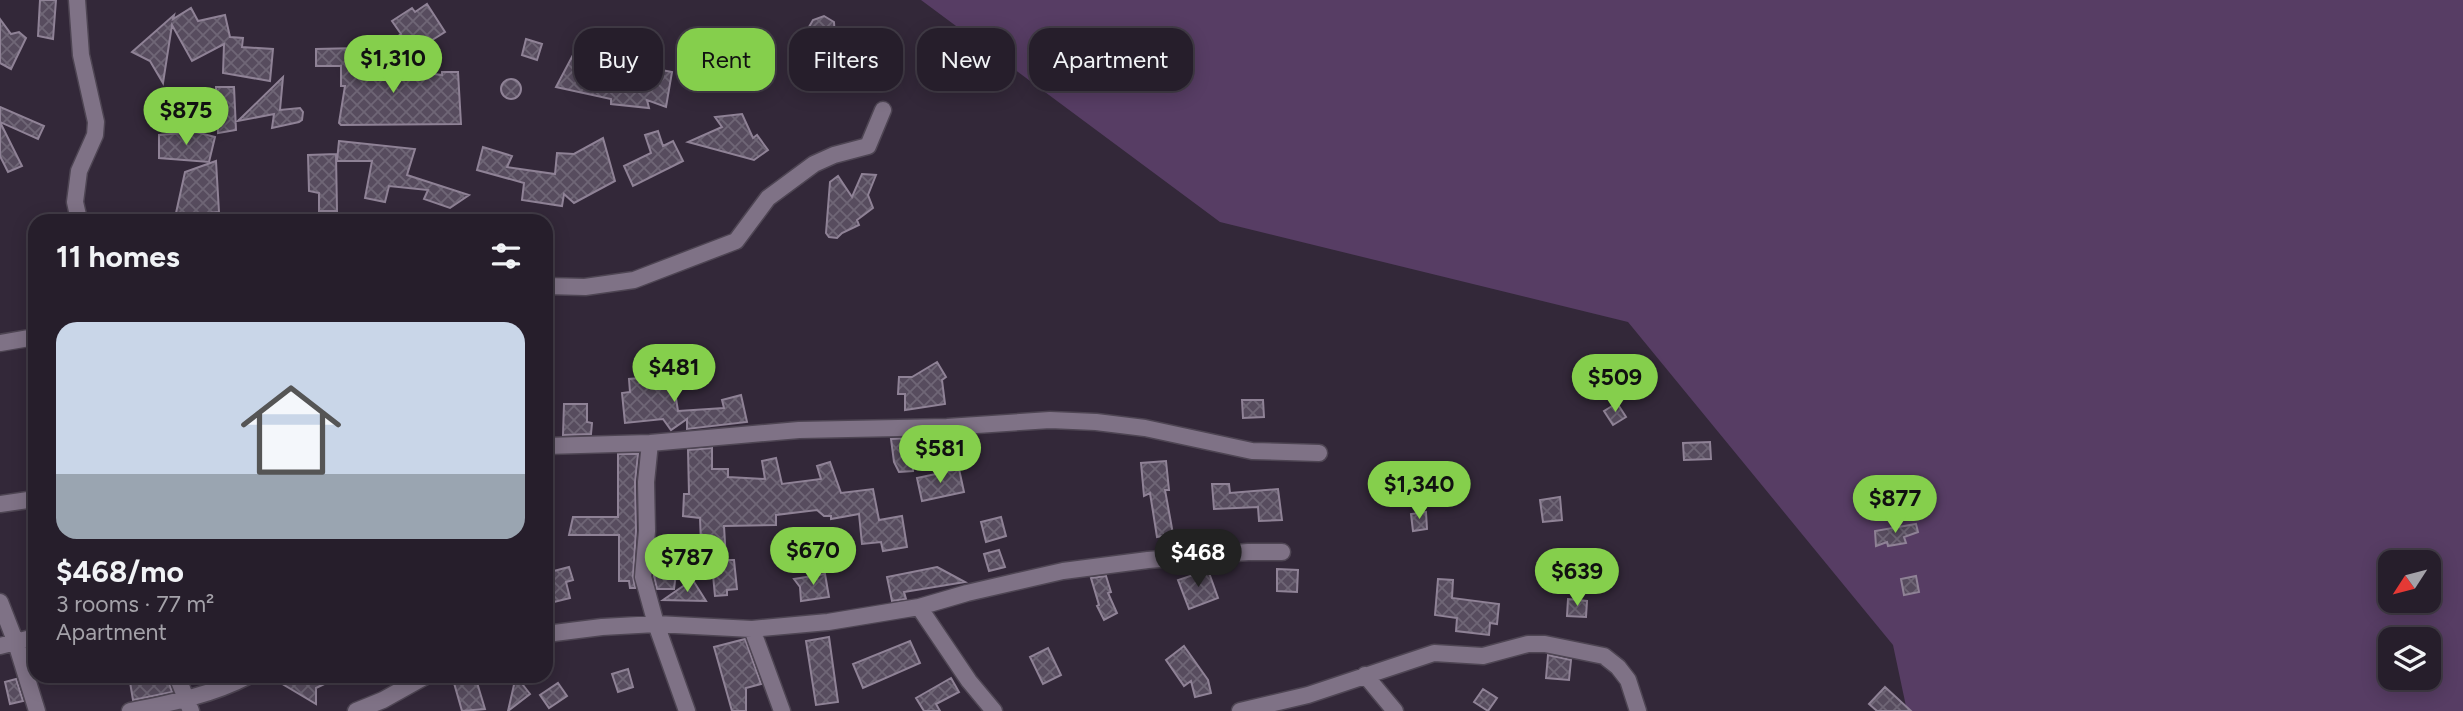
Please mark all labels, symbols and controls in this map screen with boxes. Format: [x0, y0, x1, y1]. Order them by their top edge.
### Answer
chip: Buy [574, 28, 663, 91]
chip: Rent [677, 28, 775, 91]
chip: Filters [789, 28, 903, 91]
chip: New [917, 28, 1015, 91]
chip: Apartment [1029, 28, 1193, 91]
pin: $1,310 [336, 36, 450, 95]
text: $1,310 [360, 44, 426, 72]
pin: $875 [145, 88, 227, 147]
text: $875 [160, 96, 212, 124]
icon: filters [487, 237, 525, 275]
text: 11 homes [56, 238, 180, 275]
pin: $481 [633, 344, 715, 404]
text: $481 [648, 353, 700, 381]
pin: $509 [1574, 354, 1656, 414]
text: $509 [1588, 363, 1642, 391]
icon: home [228, 367, 354, 493]
pin: $581 [899, 426, 981, 485]
text: $581 [915, 434, 965, 462]
pin: $1,340 [1362, 462, 1476, 521]
text: $1,340 [1384, 470, 1454, 498]
pin: $877 [1854, 476, 1936, 535]
text: $877 [1869, 484, 1921, 512]
pin: $670 [772, 528, 854, 587]
pin: $468 [1157, 530, 1239, 589]
pin: $787 [646, 534, 728, 594]
text: $670 [786, 536, 840, 564]
text: $468 [1171, 538, 1225, 566]
text: $787 [661, 543, 713, 571]
pin: $639 [1536, 548, 1618, 608]
north arrow [2378, 550, 2441, 612]
map controls [2378, 550, 2441, 690]
text: $468/mo [56, 553, 184, 590]
text: $639 [1551, 557, 1603, 585]
text: 3 rooms · 77 m² [56, 590, 214, 618]
text: Apartment [56, 618, 167, 646]
button: layers [2378, 627, 2441, 690]

